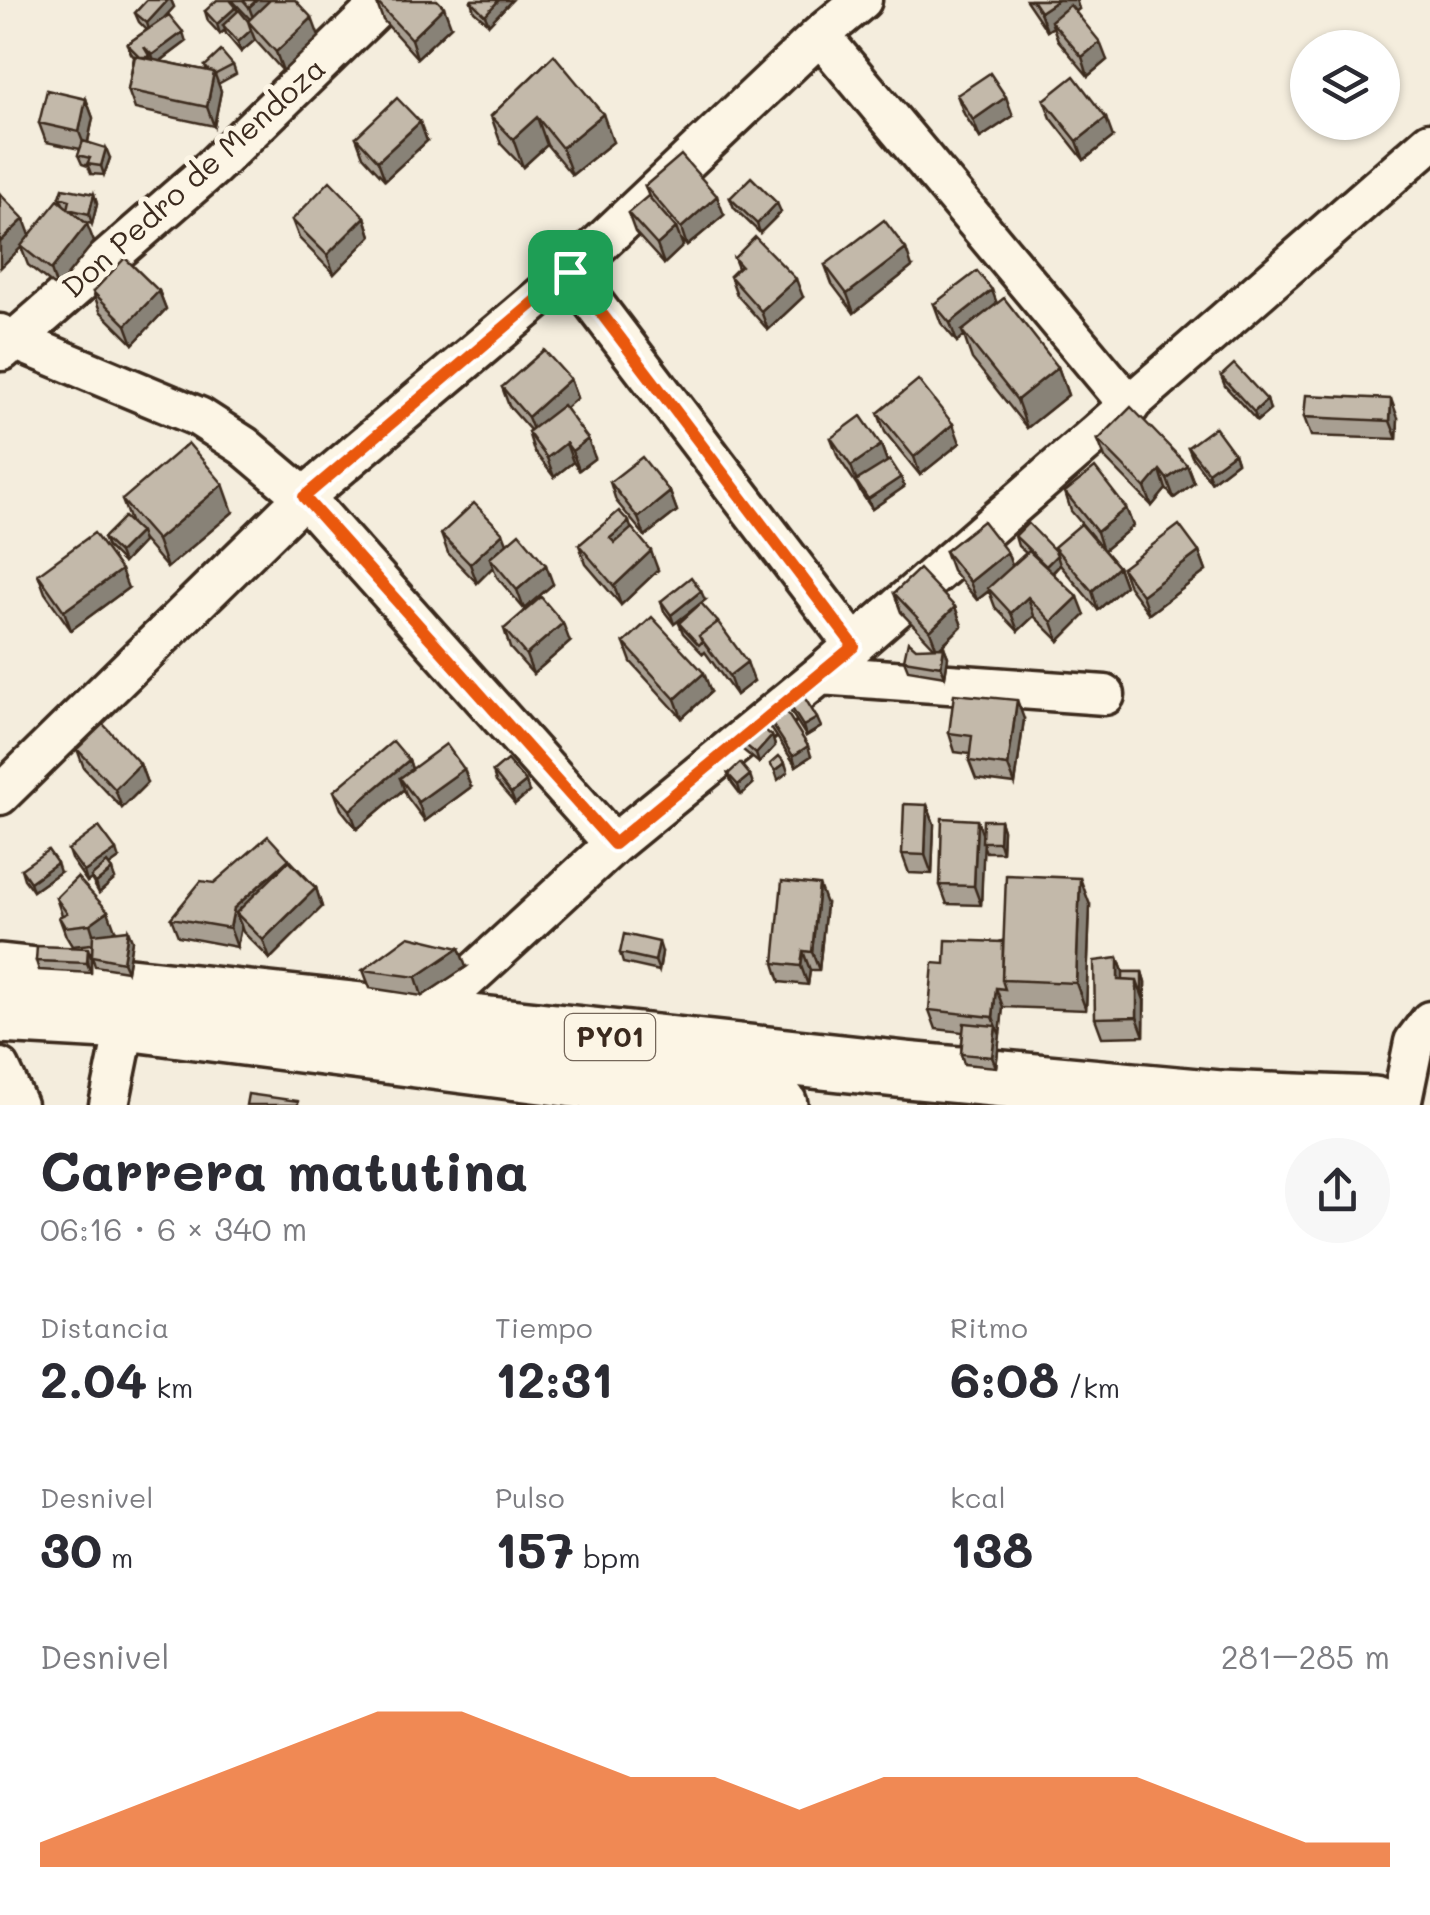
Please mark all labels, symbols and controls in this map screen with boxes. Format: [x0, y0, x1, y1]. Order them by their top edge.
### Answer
map controls [1290, 30, 1400, 140]
button: layers [1290, 30, 1400, 140]
street label: Don Pedro de Mendoza [52, 47, 333, 306]
pin [528, 230, 613, 315]
icon: arrive [543, 245, 598, 300]
road number: PY01 [565, 1014, 655, 1060]
text: Carrera matutina [40, 1133, 529, 1205]
button: share [1285, 1138, 1390, 1243]
text: 06:16 · 6 × 340 m [40, 1207, 307, 1249]
text: Distancia [40, 1309, 169, 1345]
text: Tiempo [495, 1309, 593, 1345]
text: Ritmo [950, 1309, 1028, 1345]
text: 2.04 [40, 1345, 147, 1411]
text: 12:31 [495, 1345, 613, 1411]
text: 6:08 [950, 1345, 1059, 1411]
text: km [147, 1369, 193, 1405]
text: /km [1059, 1369, 1120, 1405]
text: Desnivel [40, 1479, 153, 1515]
text: Pulso [495, 1479, 565, 1515]
text: kcal [950, 1479, 1006, 1515]
text: 30 [40, 1515, 102, 1581]
text: 157 [495, 1515, 574, 1581]
text: 138 [950, 1515, 1033, 1581]
text: m [102, 1539, 133, 1575]
text: bpm [574, 1539, 641, 1575]
text: Desnivel [40, 1635, 170, 1677]
text: 281–285 m [1221, 1635, 1390, 1677]

